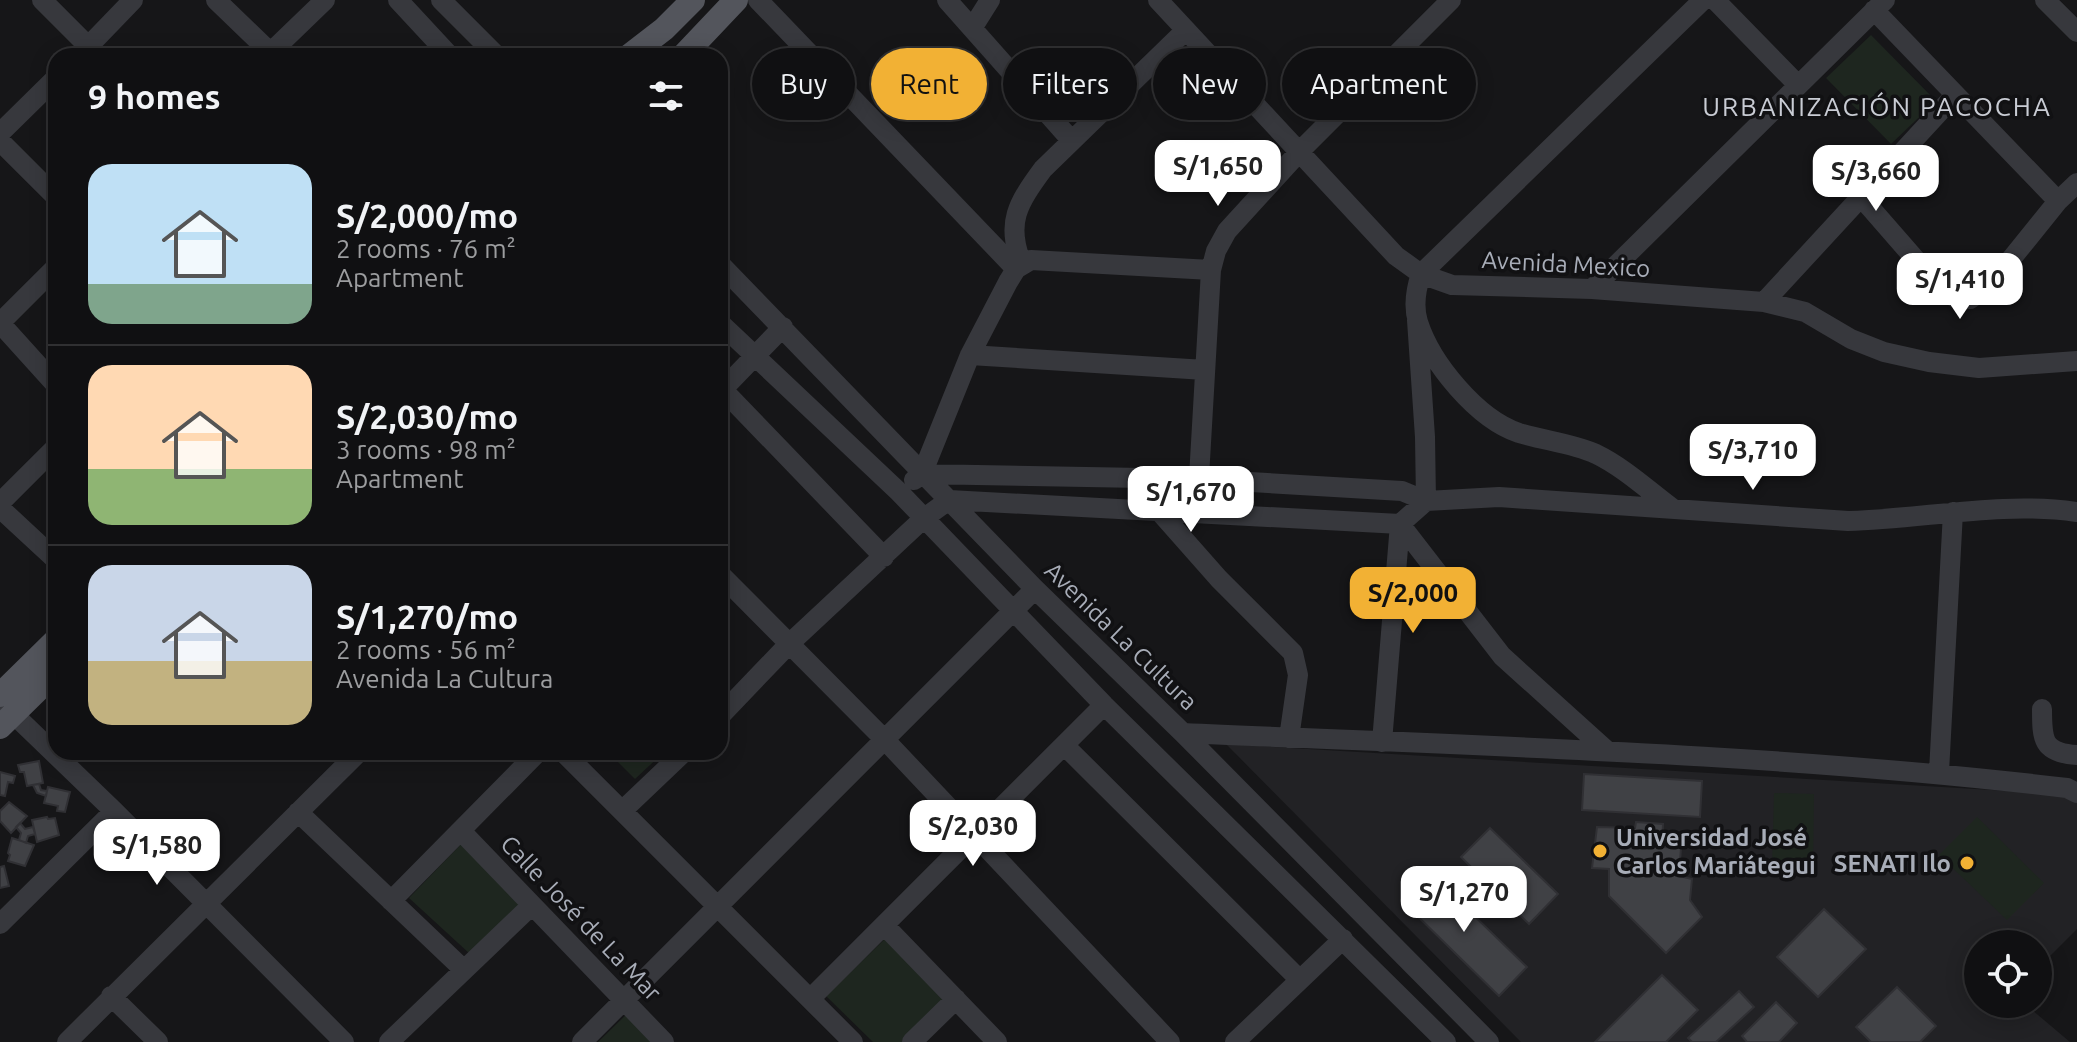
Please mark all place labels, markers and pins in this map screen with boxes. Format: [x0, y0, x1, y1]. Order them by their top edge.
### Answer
pin: S/1,650 [1144, 140, 1292, 208]
pin: S/3,660 [1802, 145, 1950, 213]
pin: S/1,410 [1886, 253, 2034, 321]
pin: S/3,710 [1679, 424, 1827, 492]
pin: S/1,670 [1117, 466, 1265, 534]
pin: S/2,000 [1339, 567, 1487, 635]
pin: S/2,030 [899, 800, 1047, 868]
pin: S/1,580 [83, 819, 231, 887]
place label: Universidad José Carlos Mariátegui [1616, 824, 1816, 879]
marker: Universidad José Carlos Mariátegui [1591, 842, 1609, 860]
place label: SENATI Ilo [1834, 850, 1951, 877]
marker: SENATI Ilo [1958, 854, 1976, 872]
pin: S/1,270 [1390, 866, 1538, 934]

